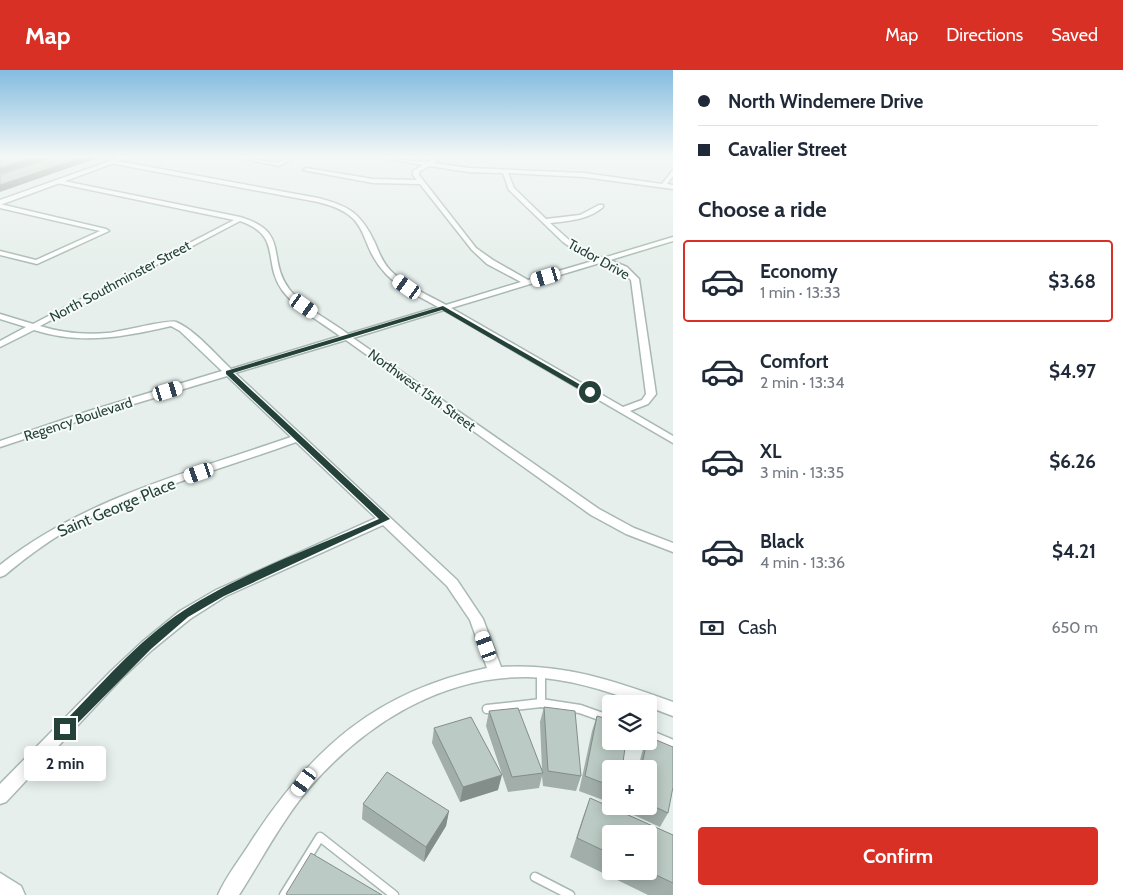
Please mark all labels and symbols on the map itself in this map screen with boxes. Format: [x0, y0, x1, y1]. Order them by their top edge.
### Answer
street label: Tudor Drive [565, 235, 633, 283]
street label: North Southminster Street [46, 236, 194, 326]
car [529, 265, 562, 289]
car [390, 272, 423, 302]
car [287, 291, 320, 321]
street label: Northwest 15th Street [365, 345, 479, 435]
car [151, 379, 184, 403]
route start [579, 381, 601, 403]
street label: Regency Boulevard [21, 393, 135, 445]
car [182, 461, 215, 485]
street label: Saint George Place [54, 474, 178, 541]
car [473, 629, 498, 663]
route end [54, 718, 76, 740]
callout: 2 min [24, 746, 106, 782]
car [289, 765, 318, 799]

